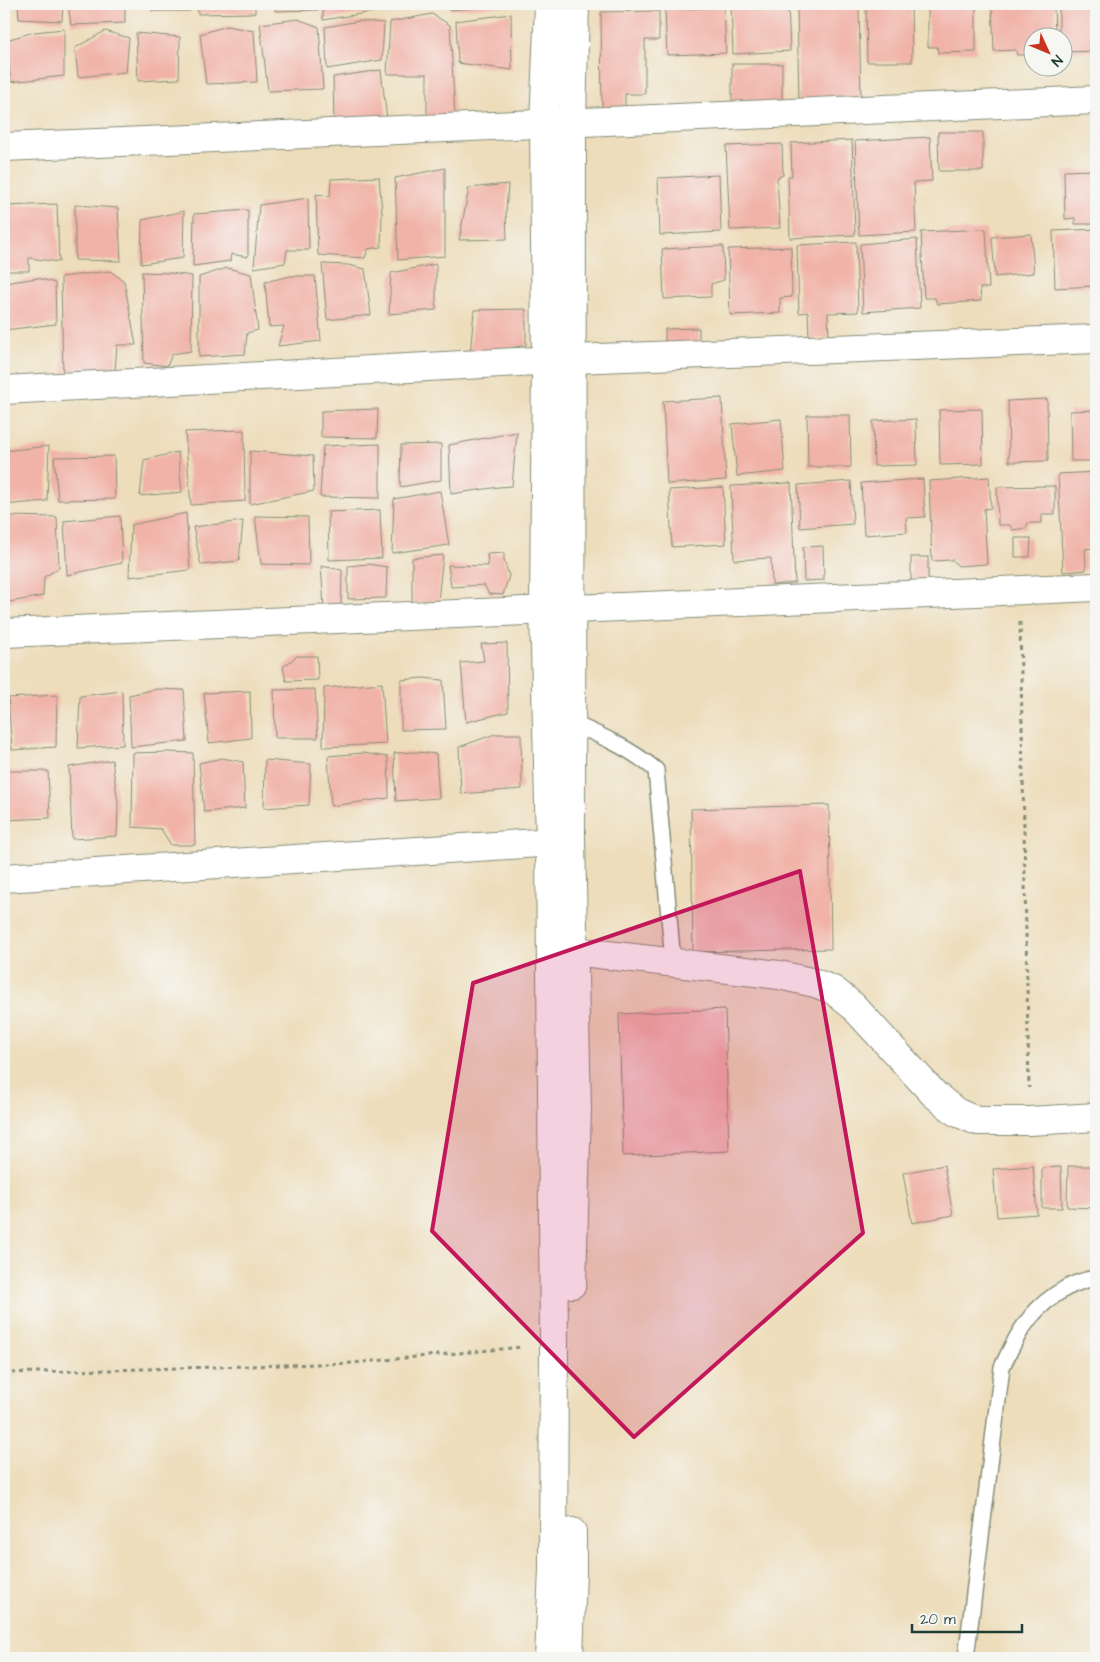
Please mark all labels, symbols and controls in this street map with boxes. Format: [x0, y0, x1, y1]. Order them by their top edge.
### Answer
north arrow [1022, 28, 1072, 78]
text: N [1046, 50, 1067, 71]
scale bar [912, 1602, 1022, 1634]
text: 20 m [920, 1609, 956, 1630]

